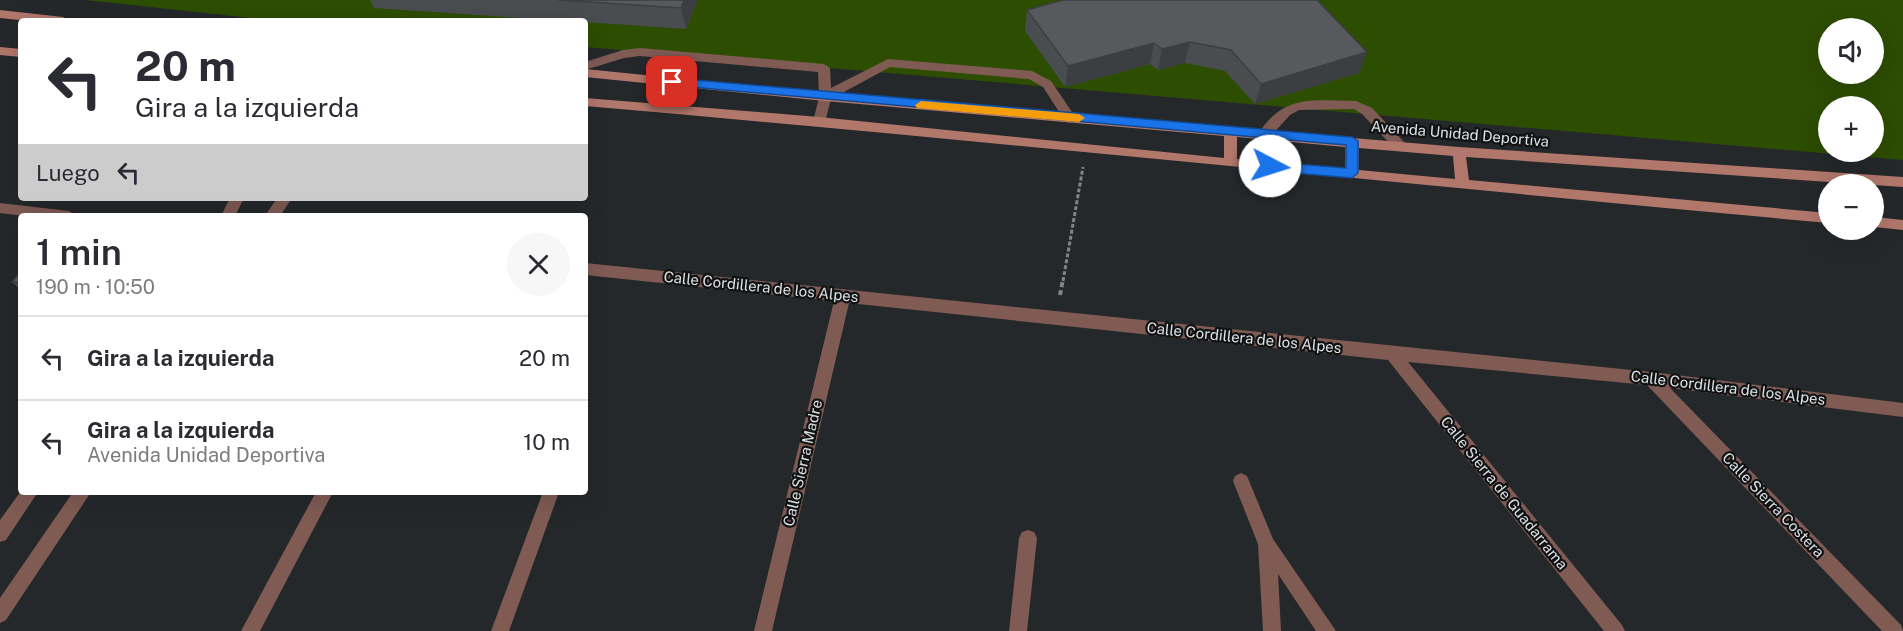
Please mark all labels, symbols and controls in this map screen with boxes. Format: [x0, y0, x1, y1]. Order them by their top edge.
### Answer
map controls [1818, 18, 1884, 240]
button: sound [1818, 18, 1884, 84]
text: 20 m [135, 41, 236, 90]
icon: left [36, 42, 114, 120]
pin [646, 56, 697, 107]
icon: arrive [655, 65, 688, 98]
text: Gira a la izquierda [135, 91, 359, 123]
button: + [1818, 96, 1884, 162]
street label: Avenida Unidad Deportiva [1370, 117, 1550, 150]
position arrow [1238, 134, 1302, 198]
icon: left [112, 156, 145, 189]
text: Luego [36, 160, 100, 186]
button: − [1818, 174, 1884, 240]
text: 1 min [36, 231, 122, 273]
button: close [507, 233, 570, 296]
street label: Calle Cordillera de los Alpes [663, 268, 859, 305]
text: 190 m · 10:50 [36, 275, 155, 299]
street label: Calle Cordillera de los Alpes [1146, 319, 1342, 356]
icon: left [36, 342, 69, 375]
text: Gira a la izquierda [87, 345, 274, 371]
text: 20 m [519, 345, 570, 371]
street label: Calle Cordillera de los Alpes [1630, 367, 1826, 408]
street label: Calle Sierra Madre [780, 398, 825, 528]
street label: Calle Sierra de Guadarrama [1437, 413, 1571, 573]
text: Gira a la izquierda [87, 417, 274, 443]
icon: left [36, 426, 69, 459]
text: 10 m [523, 429, 570, 455]
text: Avenida Unidad Deportiva [87, 443, 325, 467]
street label: Calle Sierra Costera [1719, 449, 1828, 561]

